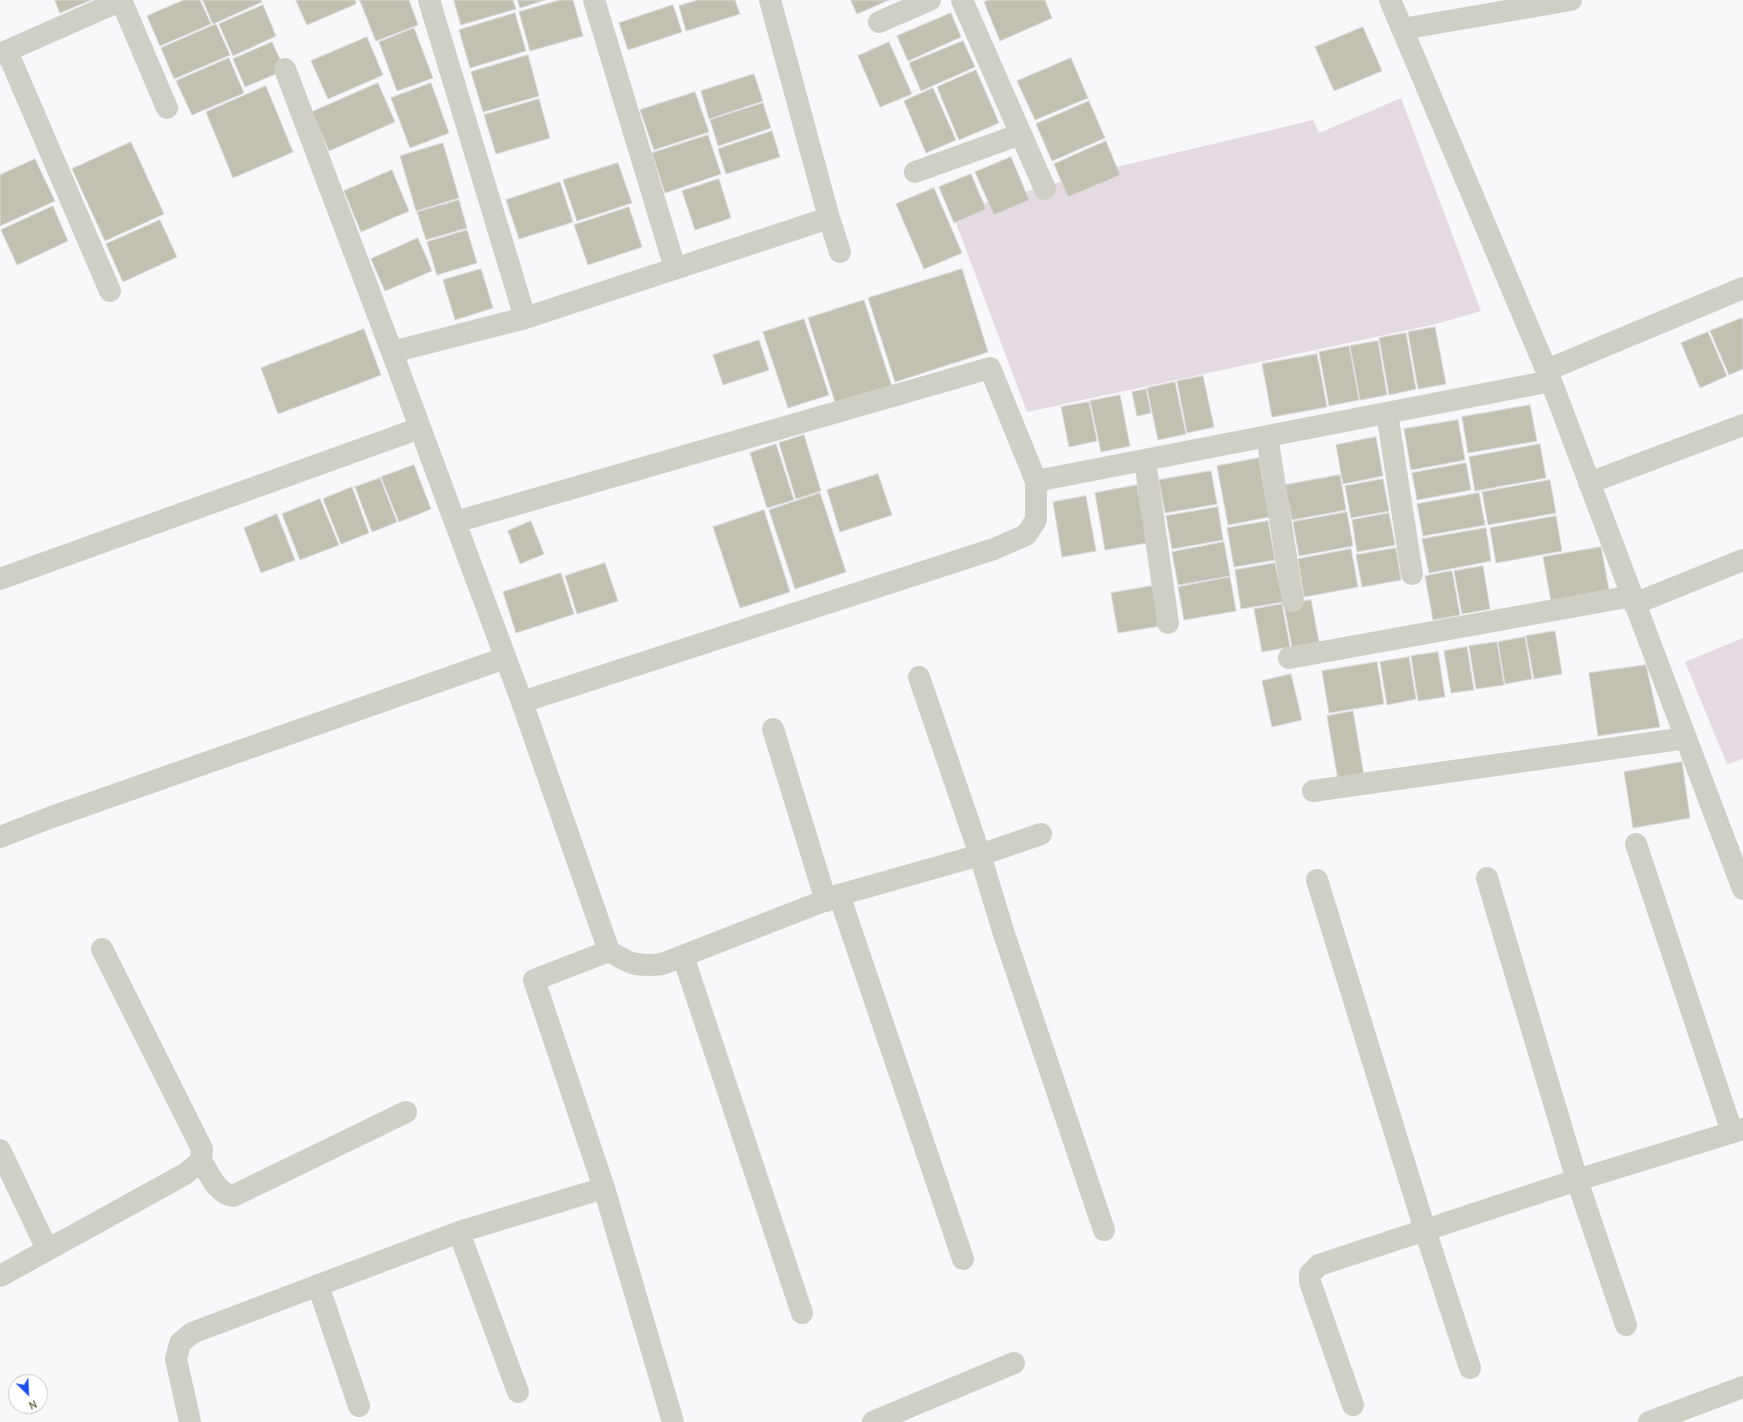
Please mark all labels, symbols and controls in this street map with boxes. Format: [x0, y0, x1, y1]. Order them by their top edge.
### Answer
north arrow [8, 1374, 48, 1414]
text: N [26, 1396, 39, 1412]

